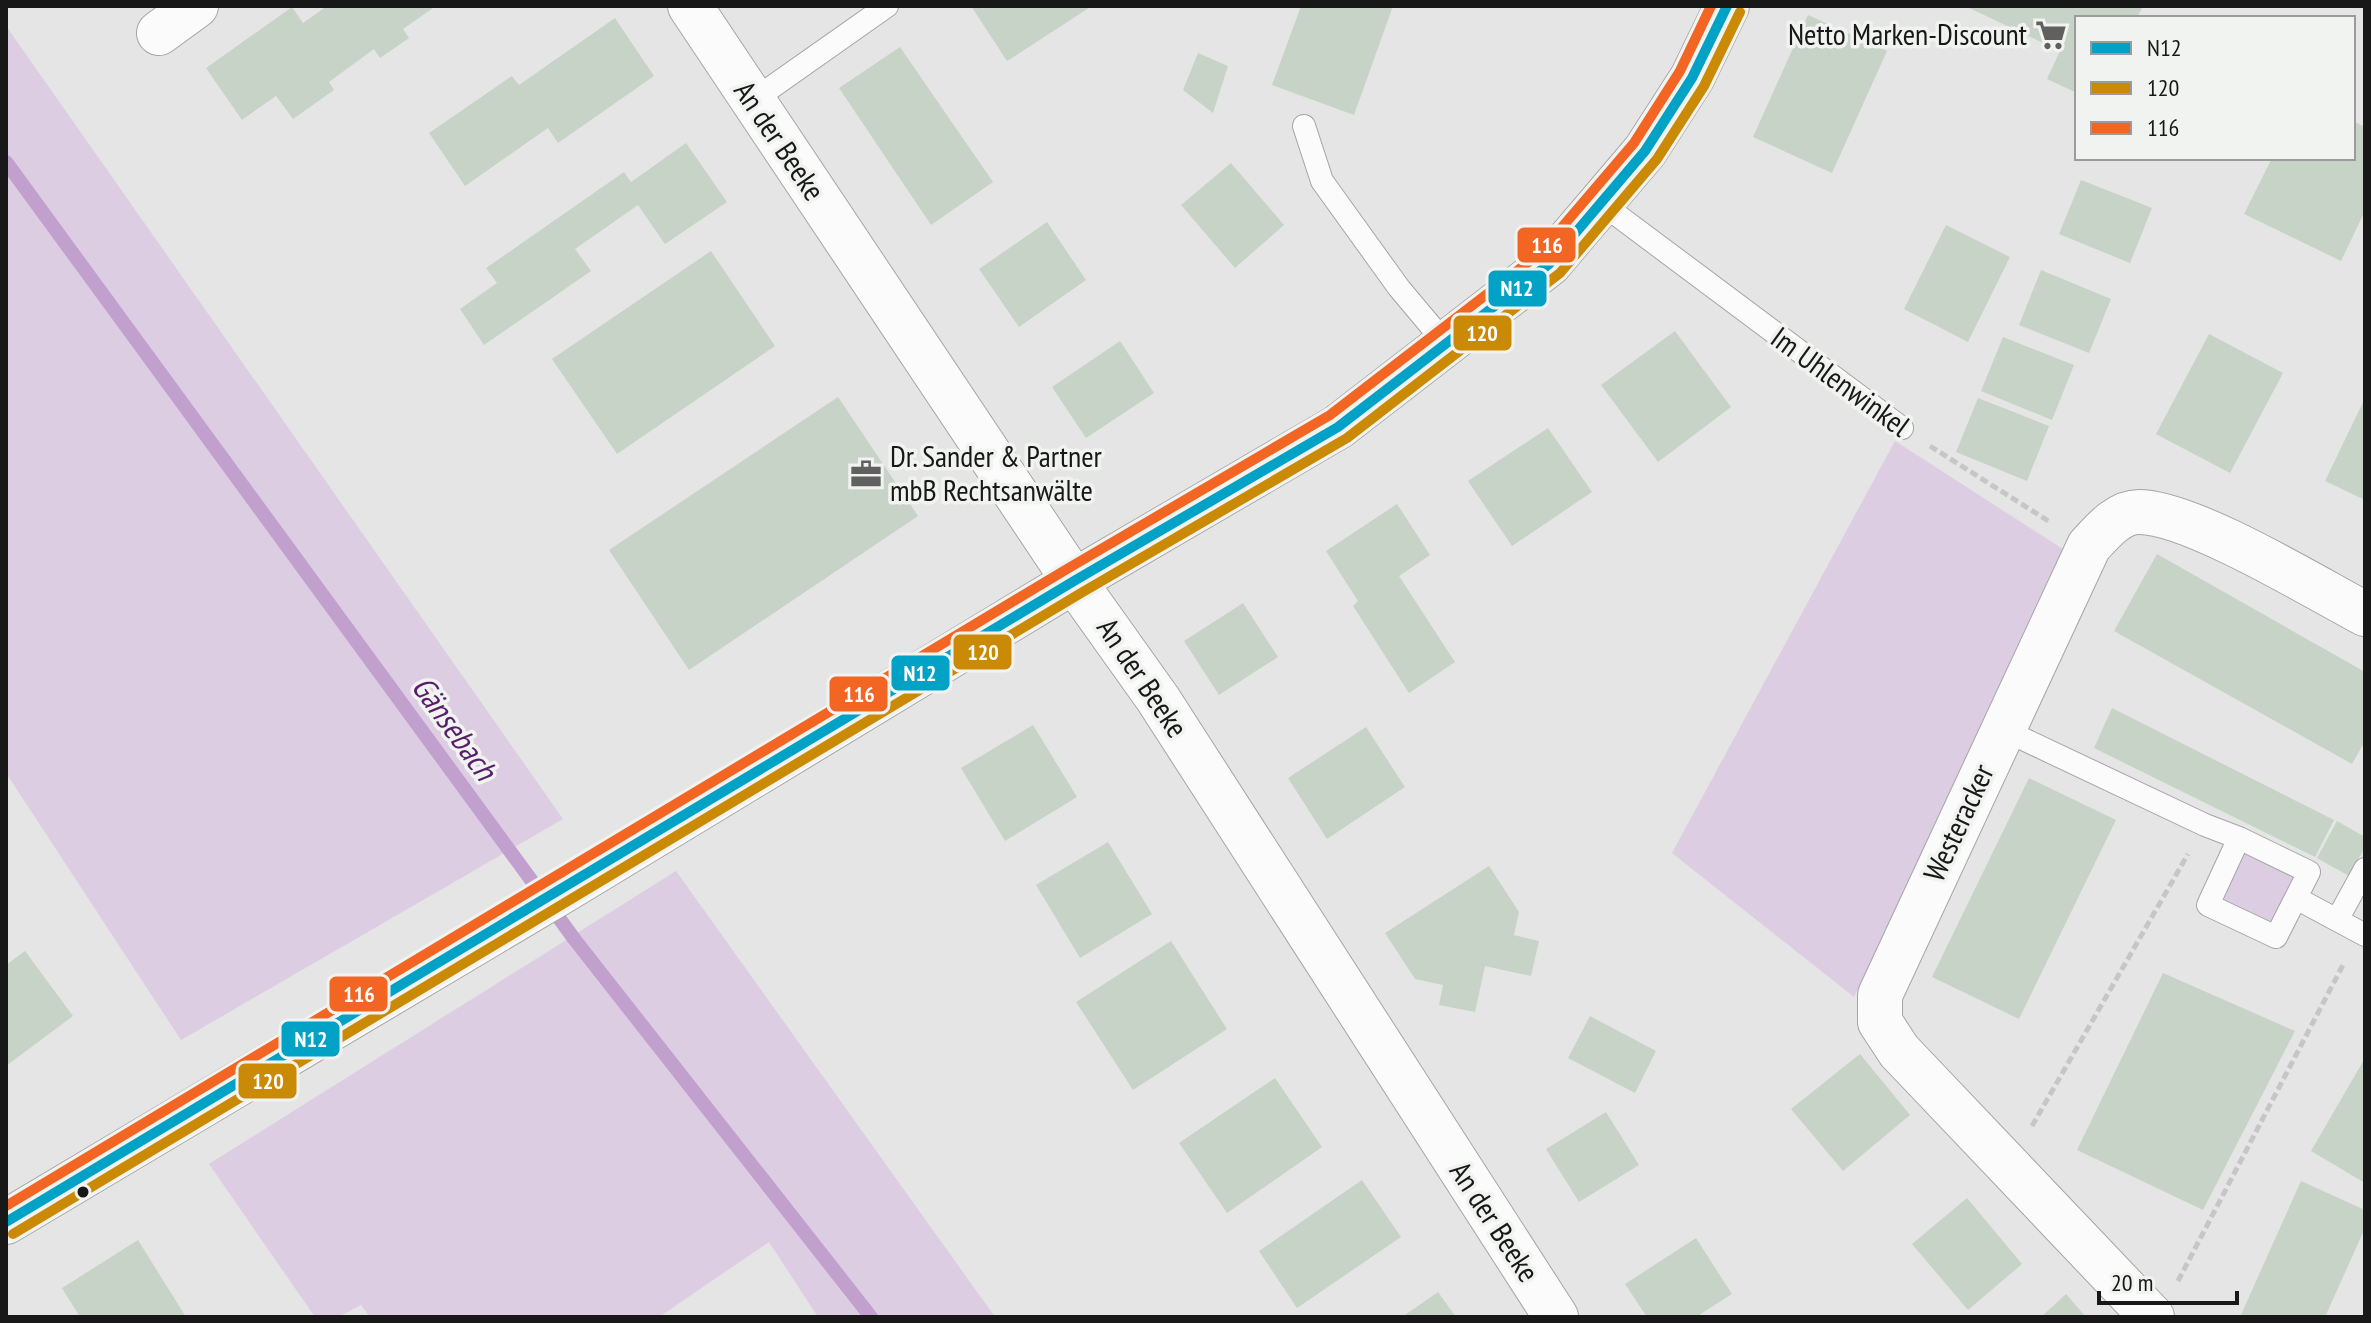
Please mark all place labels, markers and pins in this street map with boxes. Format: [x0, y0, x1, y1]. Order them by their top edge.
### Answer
place label: Netto Marken-Discount [1788, 14, 2028, 53]
supermarket icon: Netto Marken-Discount [2034, 18, 2068, 52]
place label: Dr. Sander & Partner mbB Rechtsanwälte [890, 436, 1103, 509]
office icon: Dr. Sander & Partner mbB Rechtsanwälte [849, 457, 883, 491]
unlabelled marker [75, 1184, 91, 1200]

